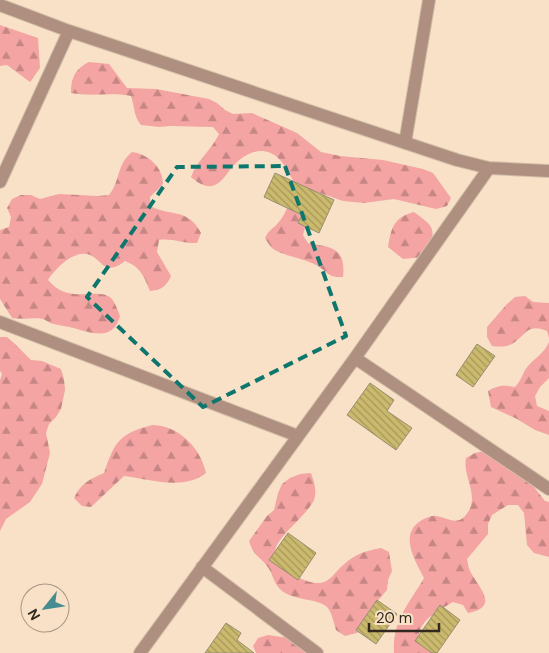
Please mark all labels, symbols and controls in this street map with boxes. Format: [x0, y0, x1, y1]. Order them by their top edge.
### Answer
north arrow [20, 583, 70, 633]
scale bar [369, 600, 439, 632]
text: N [23, 606, 44, 623]
text: 20 m [376, 608, 412, 628]

